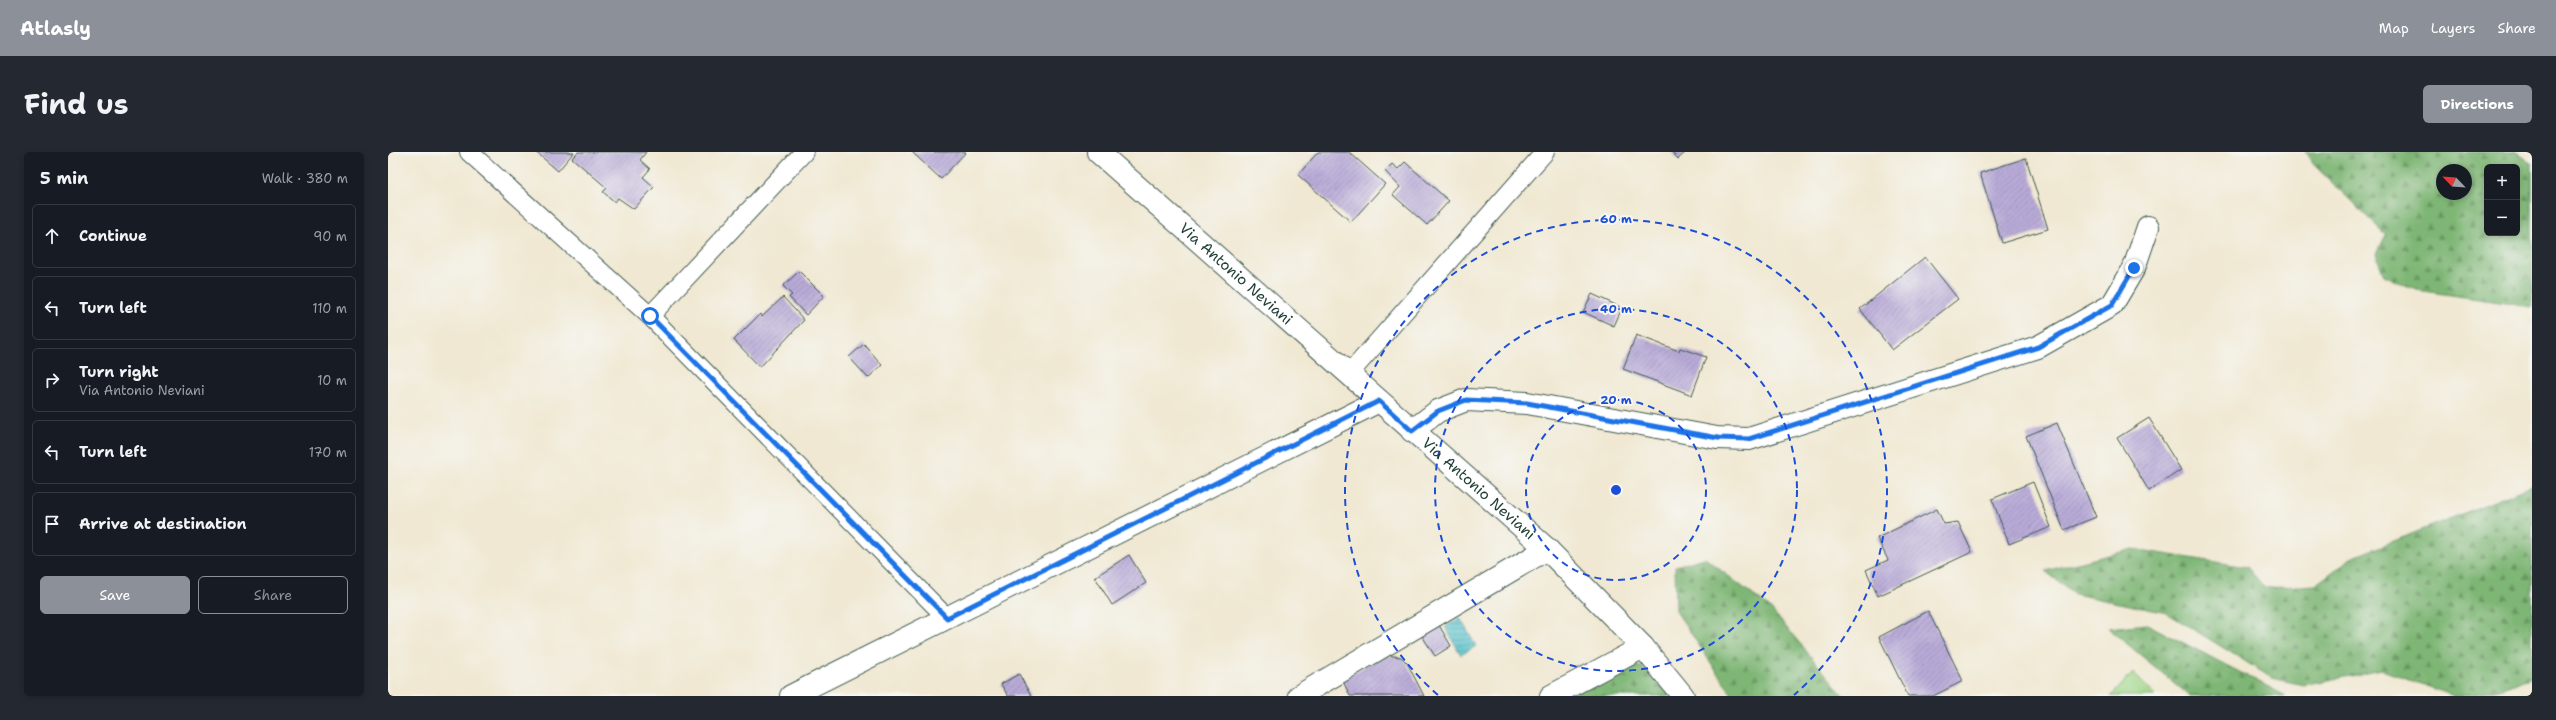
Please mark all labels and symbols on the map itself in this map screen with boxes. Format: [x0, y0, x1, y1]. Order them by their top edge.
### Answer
north arrow [2436, 164, 2472, 200]
text: 60 m [1600, 211, 1632, 227]
street label: Via Antonio Neviani [1175, 218, 1297, 329]
route end [2125, 259, 2143, 277]
text: 40 m [1600, 301, 1632, 317]
route start [641, 307, 659, 325]
text: 20 m [1600, 392, 1632, 408]
street label: Via Antonio Neviani [1418, 433, 1540, 544]
centre of rings [1609, 483, 1623, 497]

